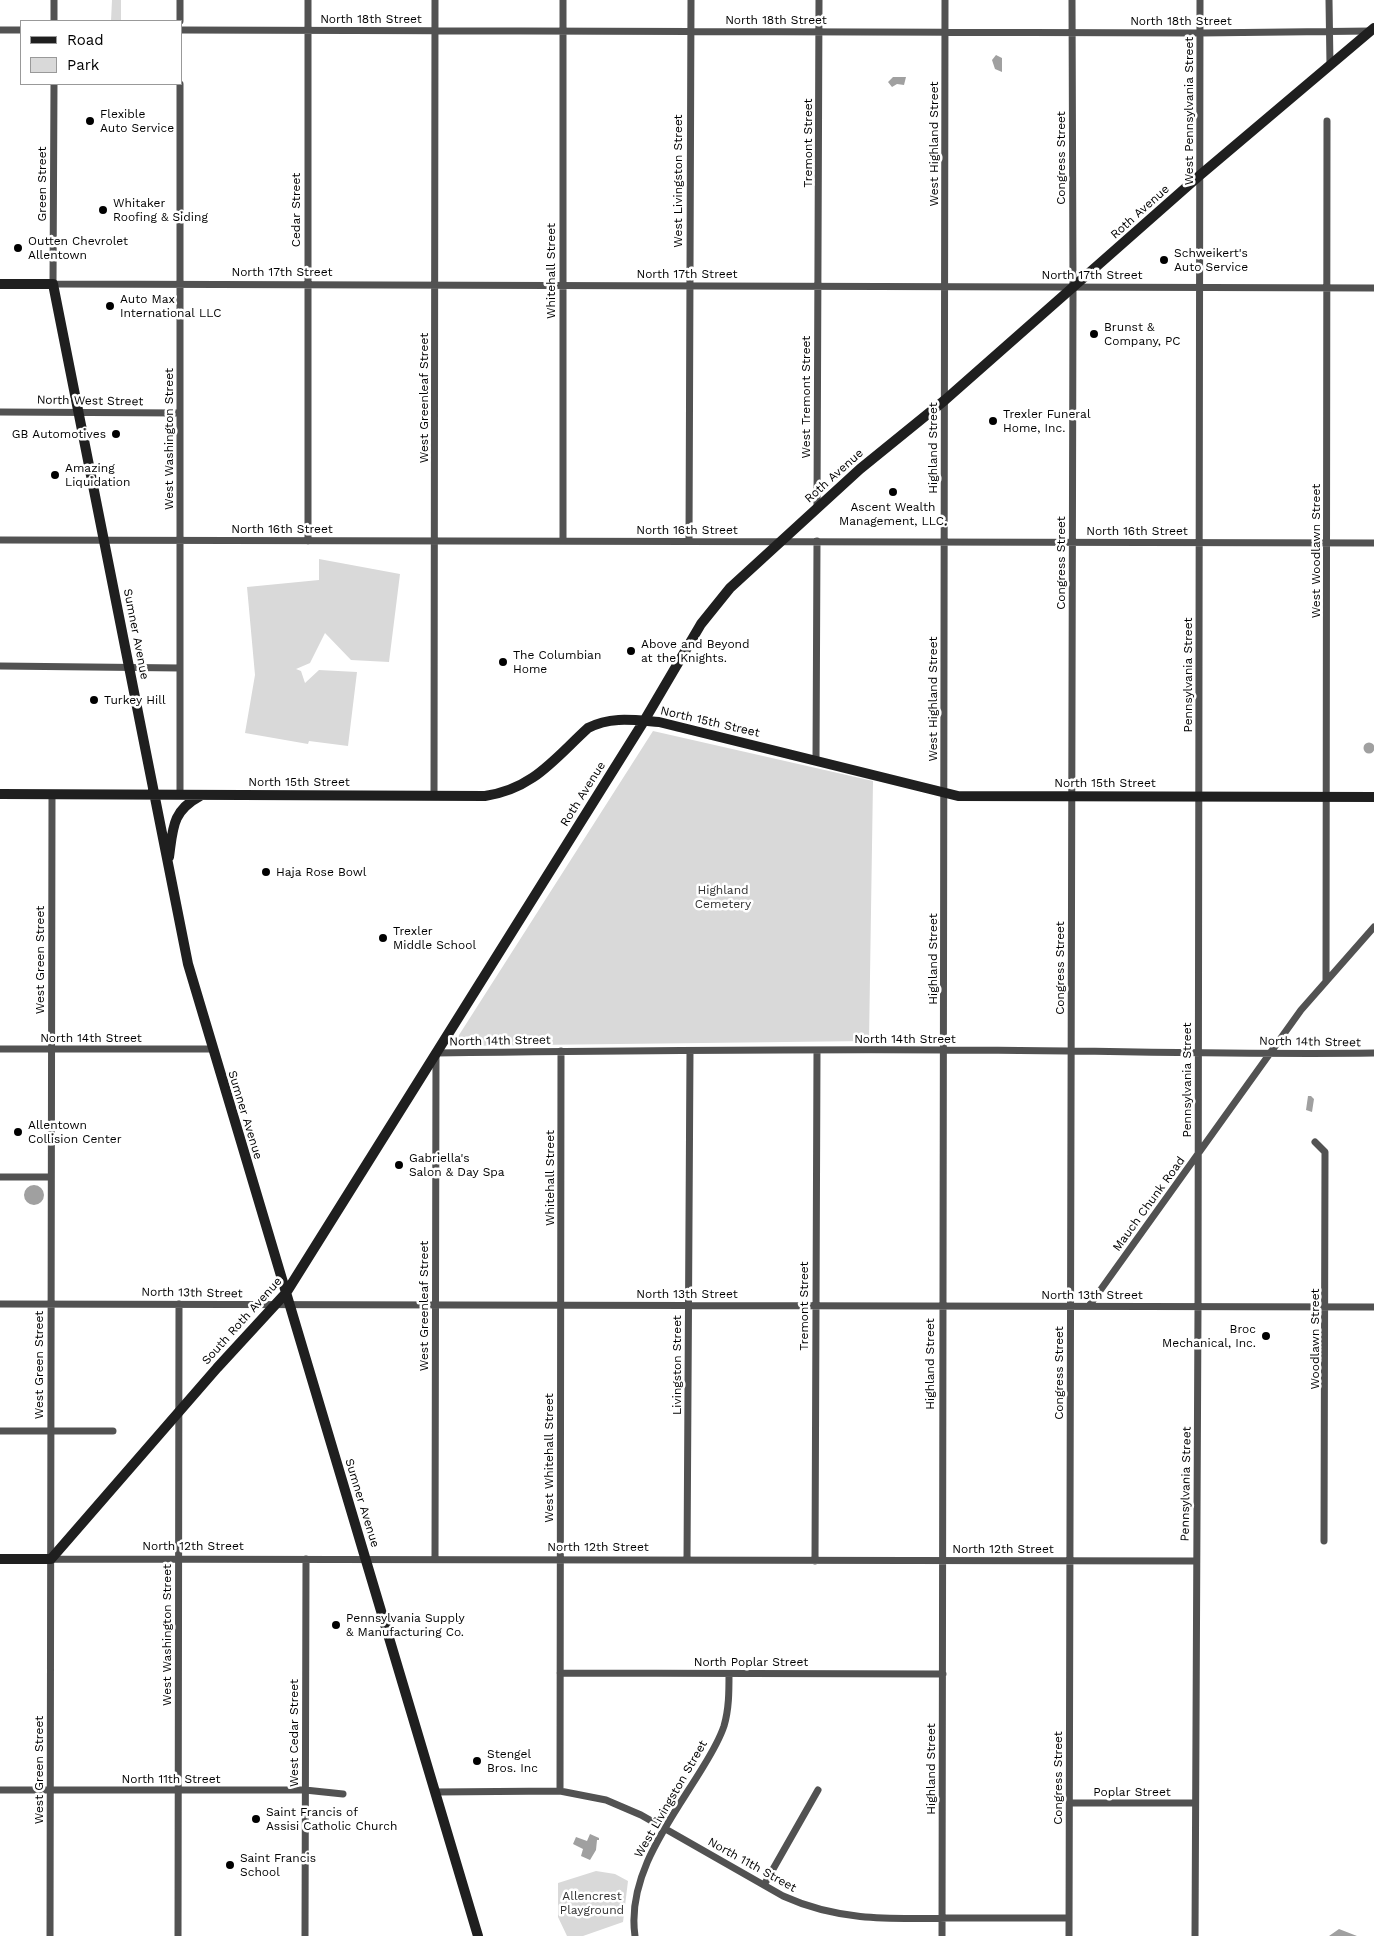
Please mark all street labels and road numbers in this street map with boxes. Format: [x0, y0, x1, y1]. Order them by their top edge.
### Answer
street label: North 18th Street [320, 12, 422, 26]
street label: North 18th Street [725, 13, 827, 27]
street label: North 18th Street [1130, 14, 1232, 28]
street label: West Pennsylvania Street [1182, 37, 1196, 185]
street label: West Highland Street [927, 82, 941, 206]
street label: Tremont Street [801, 98, 815, 188]
street label: Congress Street [1054, 111, 1068, 205]
street label: West Livingston Street [671, 114, 685, 248]
street label: Green Street [35, 147, 49, 221]
street label: Cedar Street [289, 173, 303, 247]
street label: Roth Avenue [1108, 182, 1172, 242]
street label: Whitehall Street [544, 223, 558, 319]
street label: North 17th Street [231, 265, 333, 279]
street label: North 17th Street [636, 267, 738, 281]
street label: North 17th Street [1041, 268, 1143, 282]
street label: West Greenleaf Street [417, 333, 431, 463]
street label: West Tremont Street [799, 336, 813, 458]
street label: West Washington Street [162, 368, 176, 510]
street label: North West Street [37, 393, 143, 409]
street label: Highland Street [926, 402, 940, 494]
street label: Roth Avenue [802, 446, 866, 506]
street label: West Woodlawn Street [1309, 484, 1323, 618]
street label: Congress Street [1054, 516, 1068, 610]
street label: North 16th Street [231, 522, 333, 536]
street label: North 16th Street [636, 523, 738, 537]
street label: North 16th Street [1086, 524, 1188, 538]
street label: Sumner Avenue [120, 587, 152, 681]
street label: Pennsylvania Street [1181, 617, 1195, 733]
street label: West Highland Street [926, 637, 940, 761]
street label: North 15th Street [659, 704, 761, 740]
street label: Roth Avenue [557, 759, 609, 829]
street label: North 15th Street [248, 775, 350, 789]
street label: North 15th Street [1054, 776, 1156, 790]
street label: West Green Street [33, 906, 47, 1014]
street label: Highland Street [926, 913, 940, 1005]
street label: Congress Street [1053, 921, 1067, 1015]
street label: Pennsylvania Street [1180, 1022, 1194, 1138]
street label: North 14th Street [40, 1031, 142, 1045]
street label: North 14th Street [854, 1032, 956, 1046]
street label: North 14th Street [449, 1033, 551, 1049]
street label: North 14th Street [1259, 1034, 1361, 1050]
street label: Sumner Avenue [225, 1069, 265, 1161]
street label: Whitehall Street [543, 1130, 557, 1226]
street label: Mauch Chunk Road [1110, 1154, 1188, 1254]
street label: West Greenleaf Street [417, 1241, 431, 1371]
street label: Tremont Street [797, 1261, 811, 1351]
street label: South Roth Avenue [199, 1274, 285, 1368]
street label: North 13th Street [141, 1285, 243, 1301]
street label: North 13th Street [636, 1287, 738, 1301]
street label: North 13th Street [1041, 1288, 1143, 1302]
street label: Woodlawn Street [1308, 1288, 1322, 1390]
street label: West Green Street [32, 1311, 46, 1419]
street label: Livingston Street [670, 1315, 684, 1415]
street label: Highland Street [923, 1318, 937, 1410]
street label: Congress Street [1052, 1326, 1066, 1420]
street label: West Whitehall Street [542, 1393, 556, 1523]
street label: Pennsylvania Street [1178, 1426, 1194, 1542]
street label: Sumner Avenue [342, 1457, 382, 1549]
street label: North 12th Street [142, 1539, 244, 1553]
street label: North 12th Street [547, 1540, 649, 1554]
street label: North 12th Street [952, 1542, 1054, 1556]
street label: West Washington Street [160, 1564, 174, 1706]
street label: North Poplar Street [694, 1655, 808, 1669]
street label: West Cedar Street [287, 1679, 301, 1787]
street label: West Green Street [32, 1716, 46, 1824]
street label: Highland Street [924, 1723, 938, 1815]
street label: Congress Street [1051, 1731, 1065, 1825]
street label: West Livingston Street [631, 1738, 711, 1860]
street label: North 11th Street [121, 1772, 221, 1786]
street label: Poplar Street [1093, 1785, 1171, 1799]
street label: North 11th Street [705, 1835, 799, 1895]

